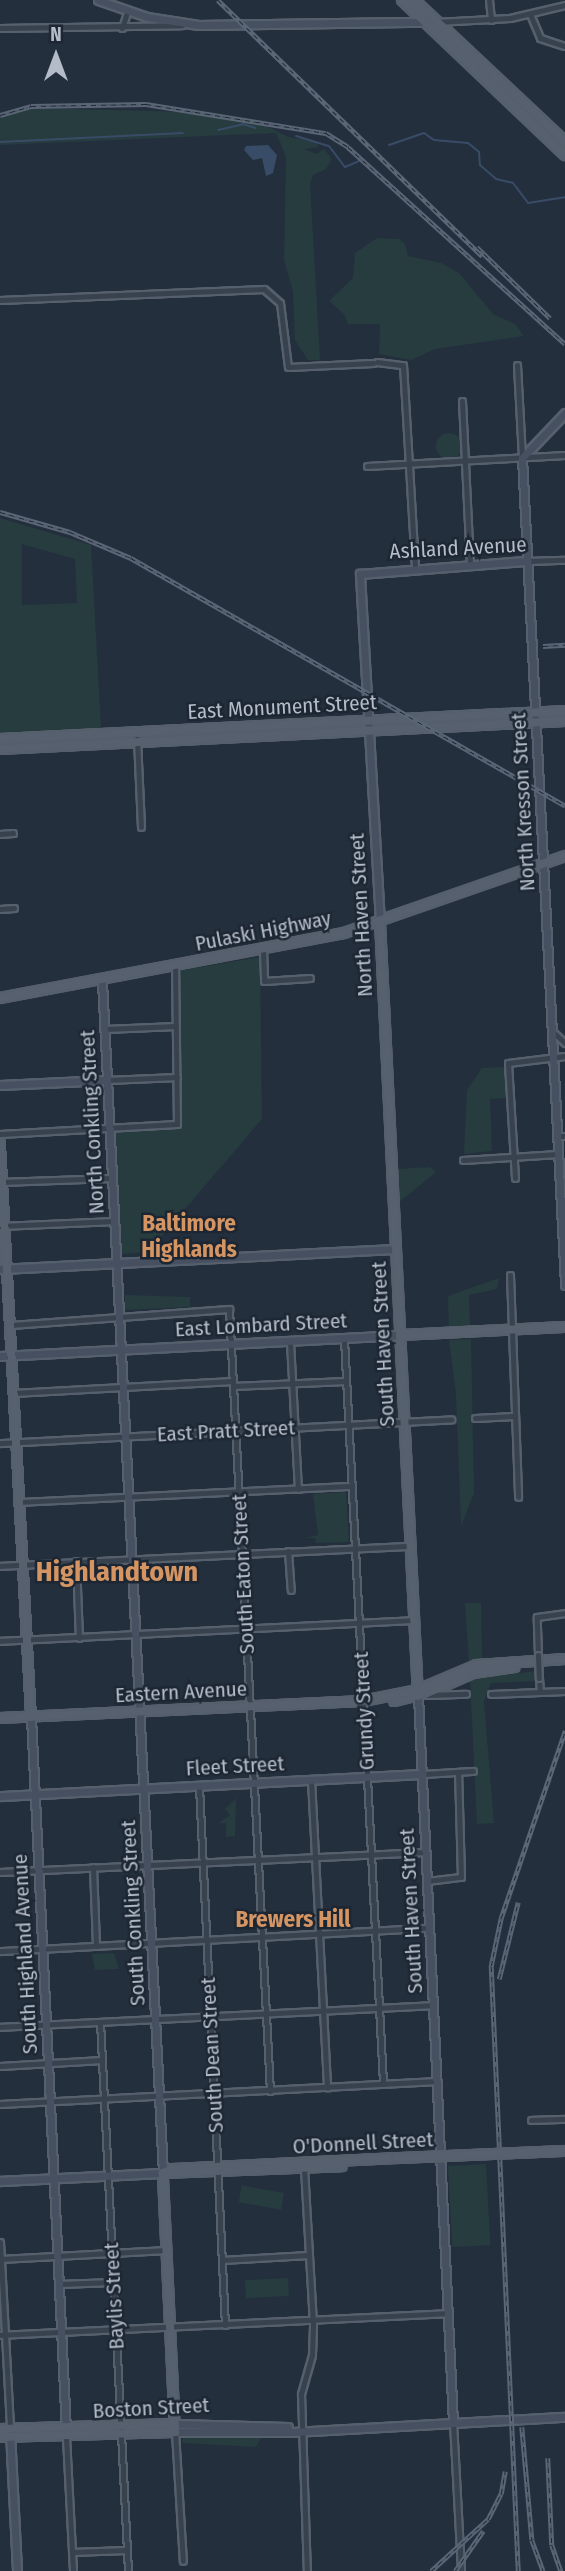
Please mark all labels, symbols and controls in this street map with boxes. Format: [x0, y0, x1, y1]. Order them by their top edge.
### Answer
north arrow [21, 21, 91, 91]
text: N [50, 23, 62, 46]
street label: Ashland Avenue [389, 532, 527, 564]
street label: East Monument Street [187, 689, 377, 725]
street label: North Kresson Street [506, 712, 540, 892]
street label: North Haven Street [344, 832, 378, 998]
street label: Pulaski Highway [193, 905, 333, 957]
street label: North Conkling Street [75, 1029, 109, 1215]
district label: Baltimore Highlands [141, 1209, 237, 1263]
street label: South Haven Street [366, 1261, 400, 1427]
street label: East Lombard Street [174, 1308, 348, 1342]
street label: East Pratt Street [156, 1415, 296, 1447]
street label: South Eaton Street [226, 1493, 260, 1655]
district label: Highlandtown [36, 1555, 198, 1589]
street label: Grundy Street [348, 1651, 380, 1771]
street label: Eastern Avenue [114, 1676, 248, 1708]
street label: Fleet Street [185, 1751, 285, 1781]
street label: South Conkling Street [116, 1820, 150, 2006]
street label: South Haven Street [394, 1828, 428, 1994]
street label: South Highland Avenue [7, 1853, 43, 2055]
district label: Brewers Hill [235, 1905, 351, 1933]
street label: South Dean Street [195, 1977, 229, 2133]
street label: O'Donnell Street [292, 2127, 434, 2159]
street label: Baylis Street [99, 2242, 129, 2350]
street label: Boston Street [92, 2392, 210, 2424]

